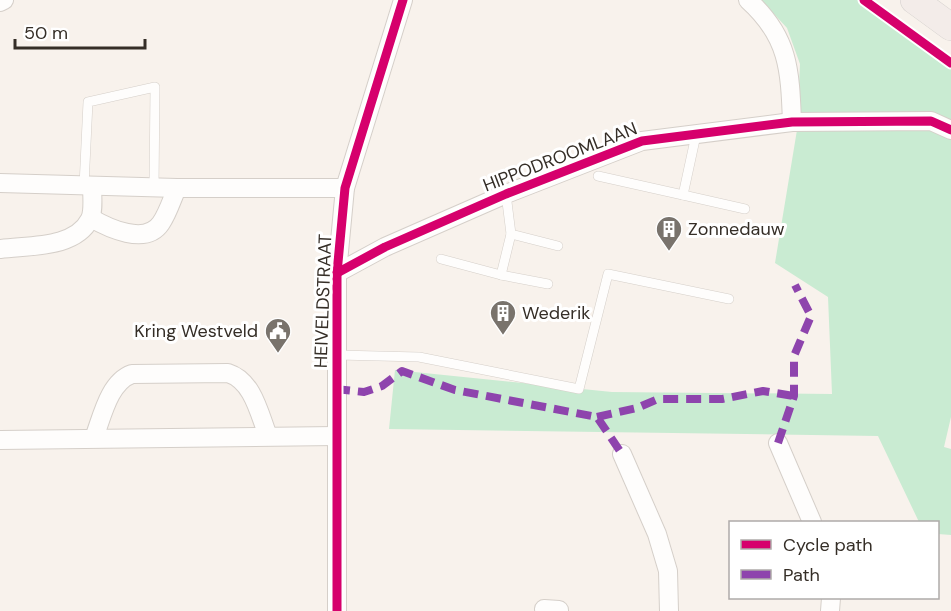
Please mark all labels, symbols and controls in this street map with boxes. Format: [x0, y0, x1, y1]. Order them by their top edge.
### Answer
scale bar [15, 12, 146, 50]
text: 50 m [24, 21, 68, 45]
street label: HIPPODROOMLAAN [480, 117, 640, 197]
building icon: Zonnedauw [654, 214, 684, 252]
place label: Zonnedauw [688, 217, 785, 241]
street label: HEIVELDSTRAAT [309, 234, 337, 368]
building icon: Wederik [488, 298, 518, 336]
place label: Wederik [522, 301, 590, 325]
public building icon: Kring Westveld [263, 316, 293, 354]
place label: Kring Westveld [134, 319, 258, 343]
legend [729, 521, 939, 599]
text: Cycle path [783, 533, 873, 557]
text: Path [783, 563, 820, 587]

